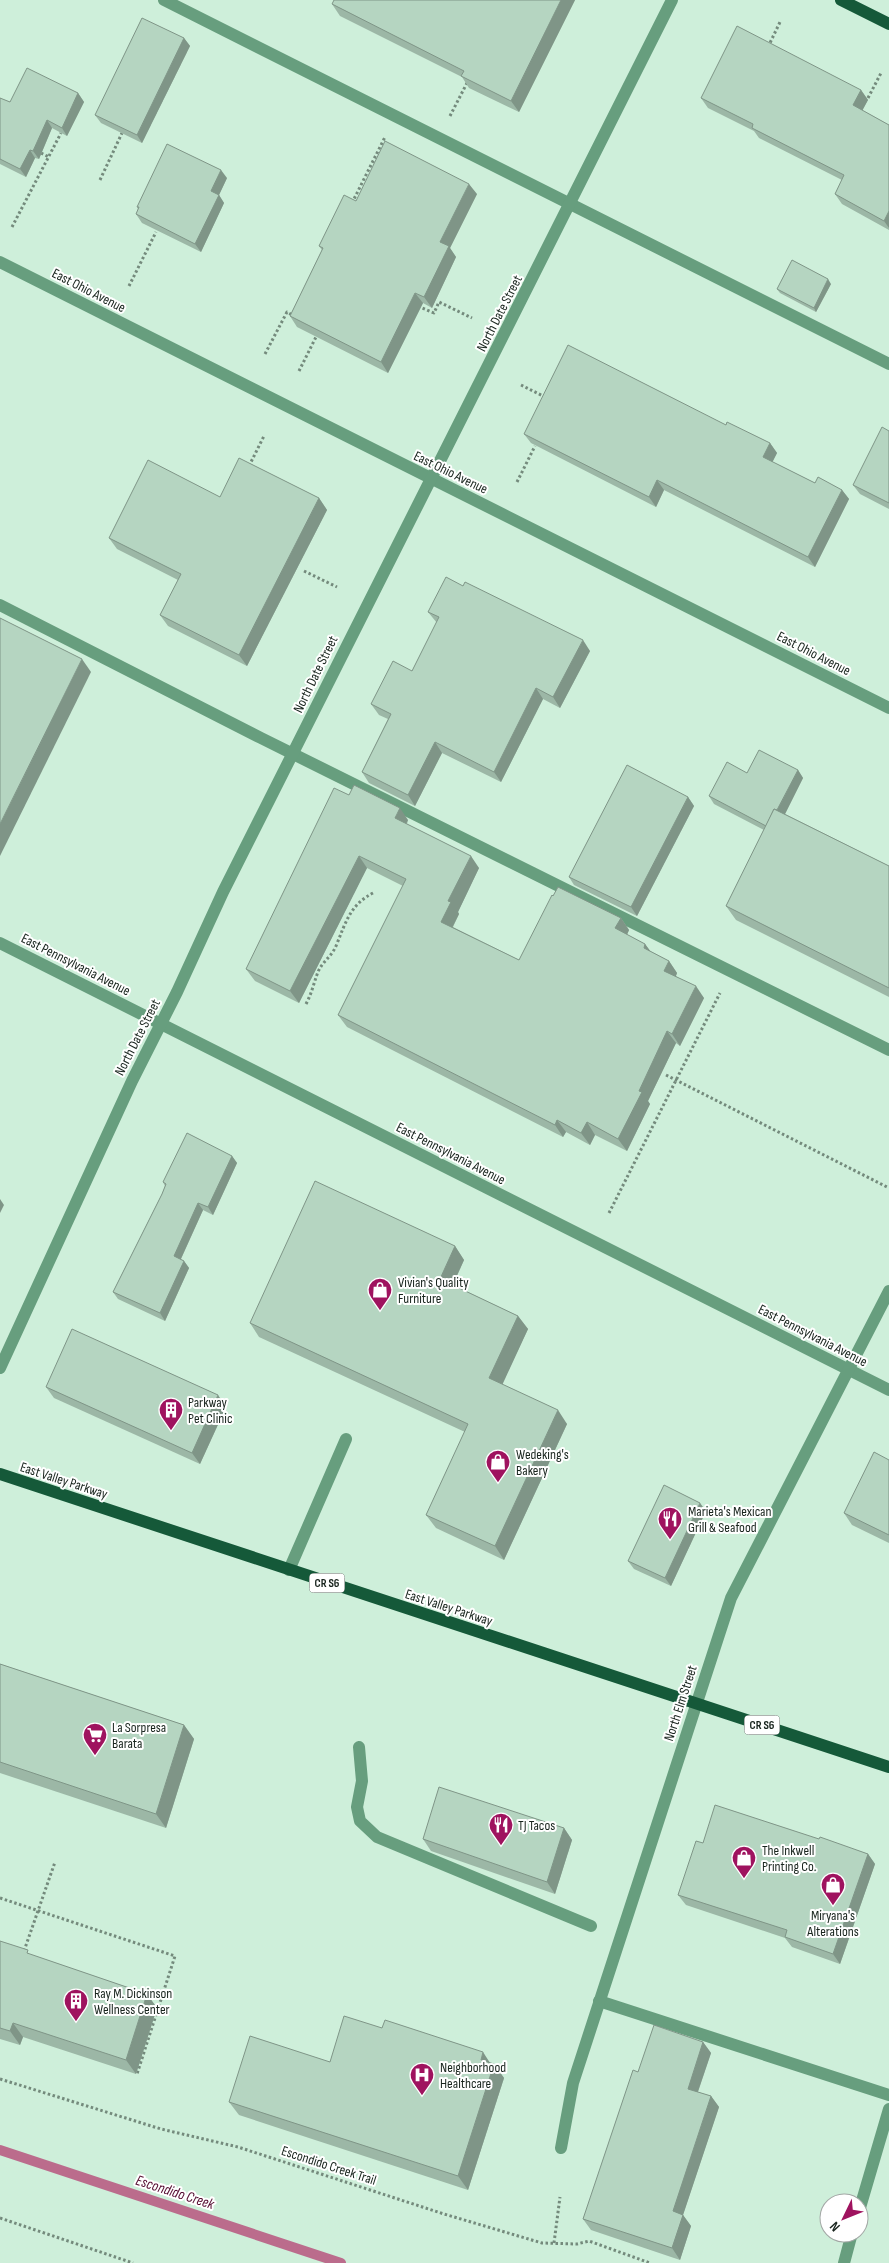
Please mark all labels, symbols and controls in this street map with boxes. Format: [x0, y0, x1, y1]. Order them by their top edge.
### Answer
street label: East Ohio Avenue [49, 265, 128, 316]
street label: North Date Street [473, 272, 526, 354]
street label: East Ohio Avenue [411, 447, 491, 498]
street label: East Ohio Avenue [774, 628, 853, 679]
street label: North Date Street [290, 633, 341, 715]
street label: East Pennsylvania Avenue [18, 930, 133, 999]
street label: North Date Street [111, 996, 164, 1078]
street label: East Pennsylvania Avenue [393, 1119, 508, 1188]
place label: Vivian's Quality Furniture [398, 1274, 469, 1307]
shop icon: Vivian's Quality Furniture [367, 1277, 393, 1311]
street label: East Pennsylvania Avenue [755, 1301, 870, 1370]
place label: Parkway Pet Clinic [188, 1394, 232, 1427]
building icon: Parkway Pet Clinic [158, 1397, 184, 1431]
place label: Wedeking's Bakery [516, 1446, 569, 1479]
shop icon: Wedeking's Bakery [485, 1449, 511, 1483]
street label: East Valley Parkway [18, 1458, 110, 1503]
place label: Marieta's Mexican Grill & Seafood [688, 1503, 771, 1536]
restaurant icon: Marieta's Mexican Grill & Seafood [657, 1506, 683, 1540]
road number: CR S6 [310, 1574, 344, 1592]
street label: East Valley Parkway [403, 1585, 495, 1630]
street label: North Elm Street [660, 1663, 701, 1743]
road number: CR S6 [744, 1716, 780, 1734]
place label: La Sorpresa Barata [112, 1719, 166, 1752]
supermarket icon: La Sorpresa Barata [82, 1722, 108, 1756]
restaurant icon: TJ Tacos [488, 1812, 514, 1846]
place label: TJ Tacos [518, 1817, 555, 1834]
place label: The Inkwell Printing Co. [762, 1842, 816, 1875]
shop icon: The Inkwell Printing Co. [731, 1845, 757, 1879]
shop icon: Miryana's Alterations [820, 1872, 846, 1906]
place label: Miryana's Alterations [806, 1907, 859, 1940]
place label: Ray M. Dickinson Wellness Center [94, 1985, 172, 2018]
building icon: Ray M. Dickinson Wellness Center [63, 1988, 89, 2022]
place label: Neighborhood Healthcare [440, 2059, 506, 2092]
hospital icon: Neighborhood Healthcare [409, 2062, 435, 2096]
street label: Escondido Creek Trail [279, 2142, 378, 2189]
water label: Escondido Creek [133, 2171, 217, 2214]
north arrow [819, 2193, 869, 2243]
text: N [826, 2218, 844, 2235]

